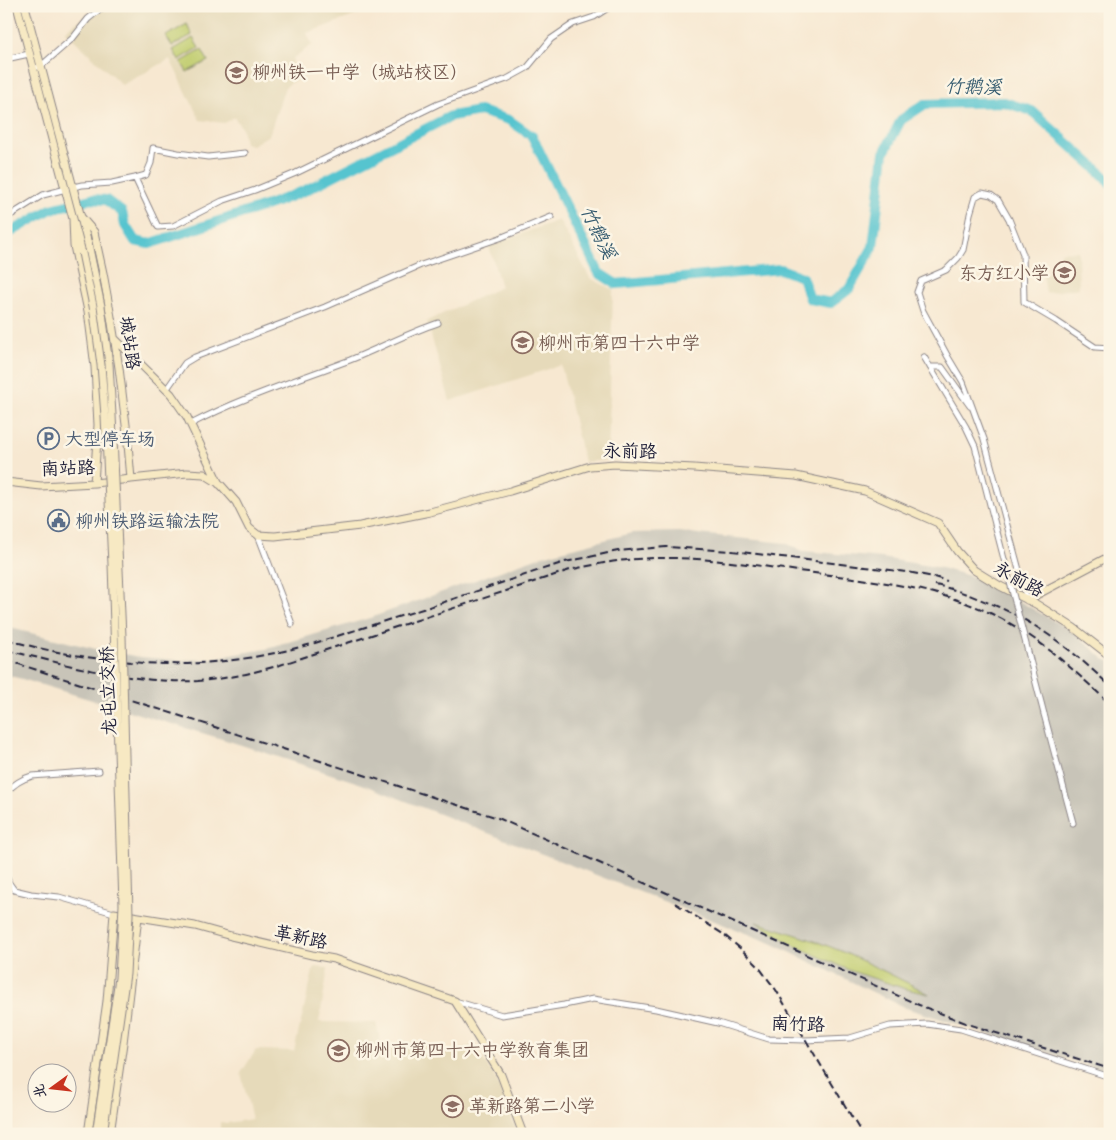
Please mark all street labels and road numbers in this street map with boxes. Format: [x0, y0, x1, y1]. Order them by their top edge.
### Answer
street label: 城站路 [115, 315, 145, 371]
street label: 永前路 [603, 440, 657, 462]
street label: 南站路 [41, 456, 95, 480]
street label: 永前路 [990, 556, 1048, 602]
street label: 龙屯立交桥 [95, 646, 121, 736]
street label: 革新路 [272, 921, 330, 953]
street label: 南竹路 [771, 1012, 825, 1036]

